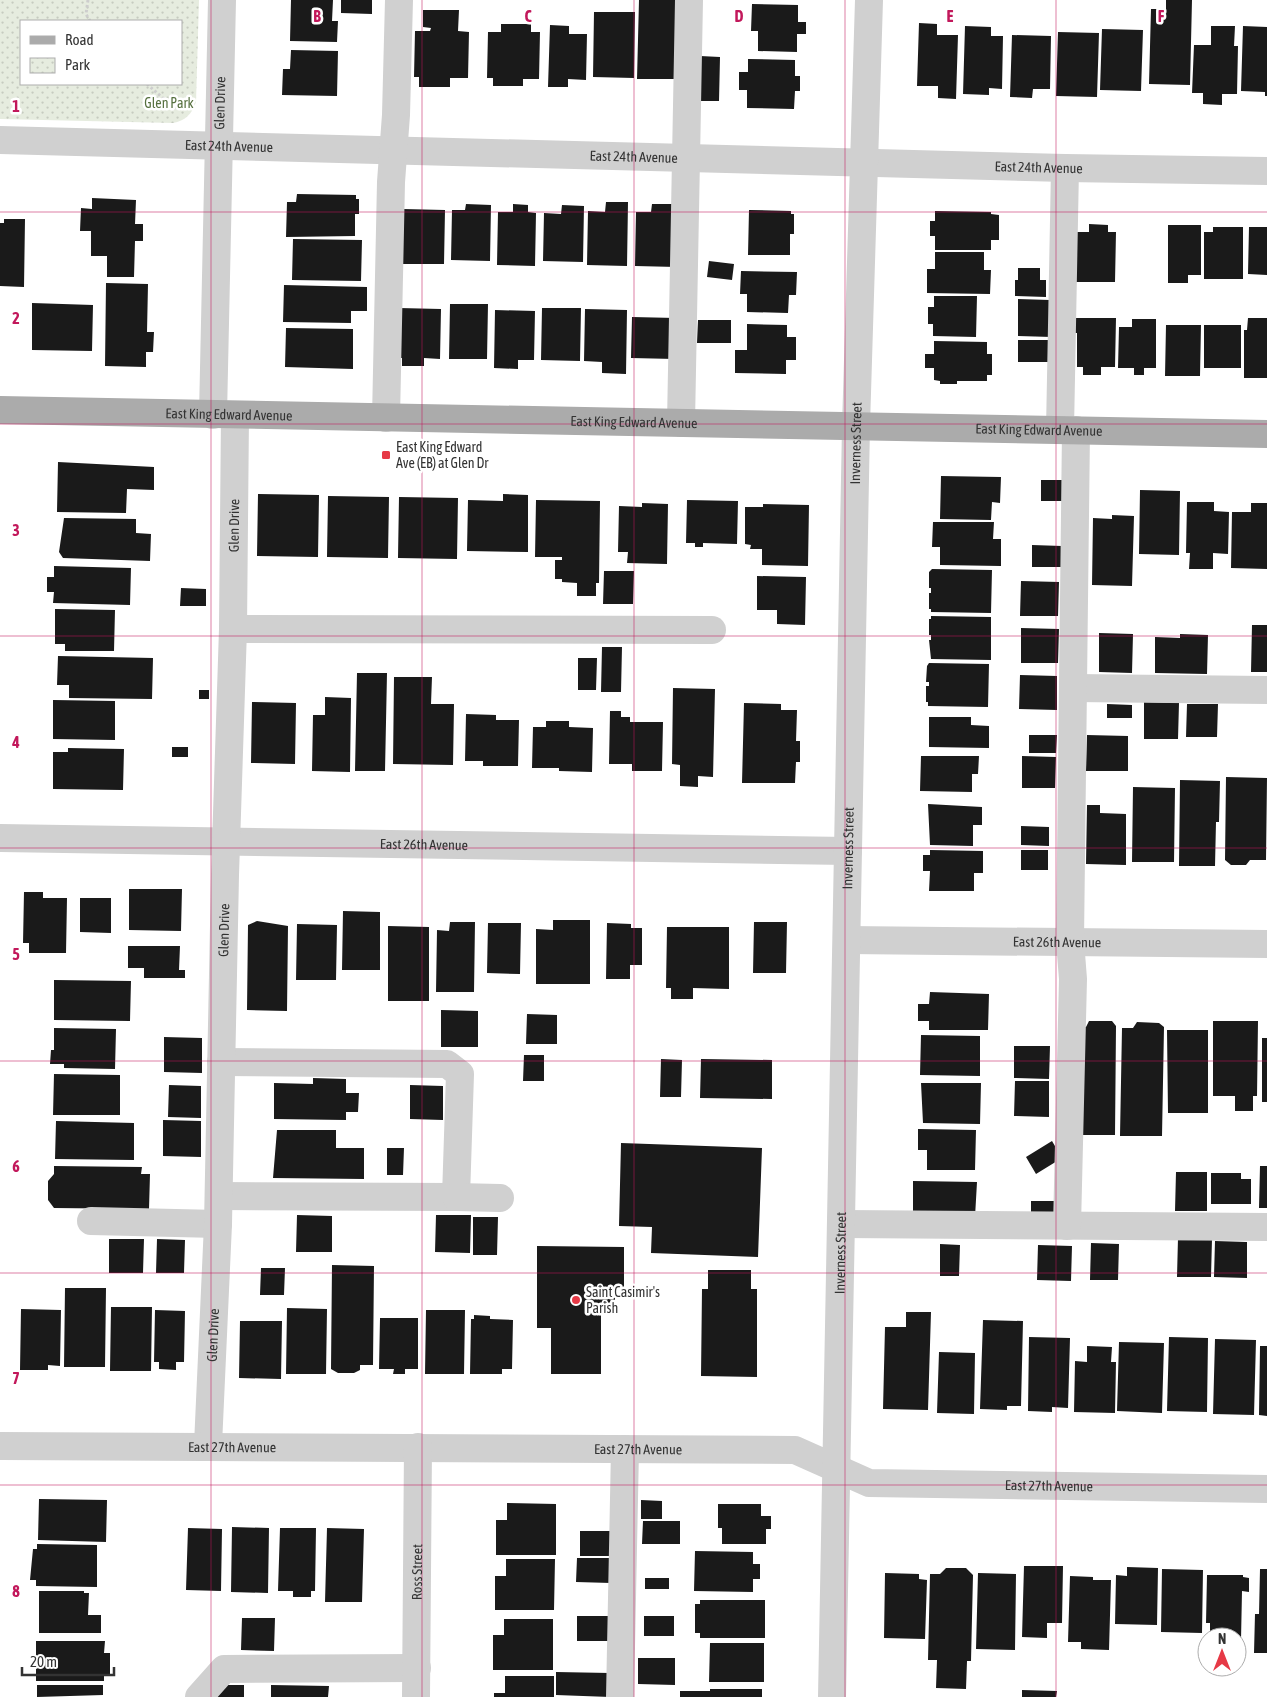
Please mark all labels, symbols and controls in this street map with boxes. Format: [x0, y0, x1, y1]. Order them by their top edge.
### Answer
text: B [313, 7, 321, 25]
text: C [524, 7, 532, 25]
text: D [735, 7, 744, 25]
text: E [947, 7, 954, 25]
text: F [1158, 7, 1165, 25]
legend [20, 20, 182, 85]
text: Road [65, 31, 94, 48]
text: Park [65, 56, 90, 73]
street label: Glen Drive [211, 76, 228, 130]
park label: Glen Park [144, 95, 194, 111]
text: 1 [12, 97, 20, 115]
street label: East 24th Avenue [185, 137, 273, 155]
street label: East 24th Avenue [590, 148, 678, 166]
street label: East 24th Avenue [994, 158, 1083, 176]
text: 2 [12, 309, 20, 327]
street label: Inverness Street [847, 402, 865, 485]
street label: East King Edward Avenue [165, 405, 293, 424]
street label: East King Edward Avenue [570, 413, 698, 431]
street label: East King Edward Avenue [975, 420, 1103, 439]
place label: East King Edward Ave (EB) at Glen Dr [396, 439, 489, 471]
marker: East King Edward Ave (EB) at Glen Dr [380, 449, 392, 461]
street label: Glen Drive [226, 499, 242, 552]
text: 3 [12, 521, 20, 539]
text: 4 [11, 733, 20, 751]
street label: Inverness Street [839, 807, 857, 889]
street label: East 26th Avenue [380, 836, 468, 853]
street label: Glen Drive [215, 903, 232, 957]
street label: East 26th Avenue [1013, 934, 1101, 950]
text: 5 [12, 945, 20, 963]
text: 6 [12, 1157, 20, 1175]
street label: Inverness Street [832, 1212, 849, 1294]
place label: Saint Casimir's Parish [586, 1284, 660, 1316]
marker: Saint Casimir's Parish [570, 1294, 582, 1306]
street label: Glen Drive [204, 1308, 222, 1362]
text: 7 [12, 1369, 20, 1387]
street label: East 27th Avenue [188, 1439, 276, 1455]
street label: East 27th Avenue [594, 1441, 682, 1457]
street label: East 27th Avenue [1005, 1477, 1093, 1494]
street label: Ross Street [409, 1544, 425, 1600]
text: 8 [12, 1582, 20, 1600]
north arrow [1197, 1627, 1247, 1677]
text: N [1218, 1631, 1226, 1647]
scale bar [22, 1644, 115, 1676]
text: 20 m [30, 1653, 57, 1670]

